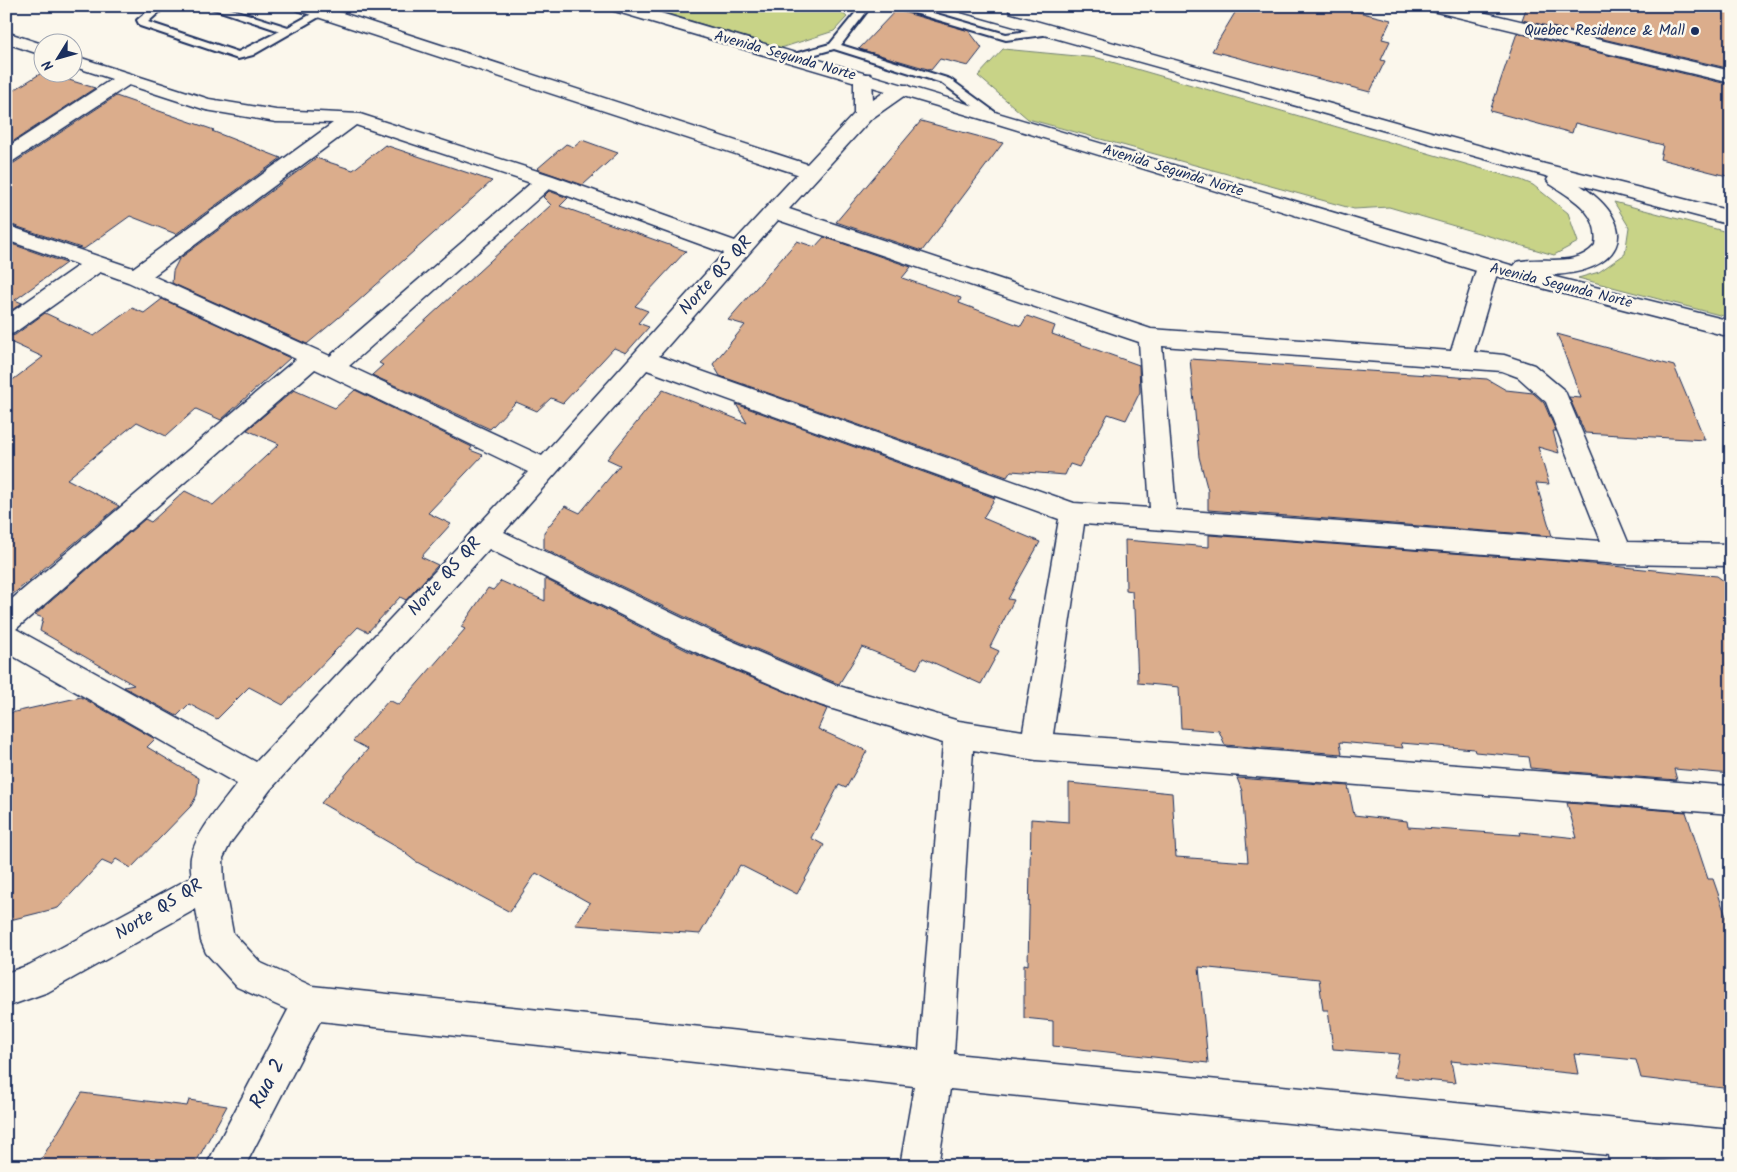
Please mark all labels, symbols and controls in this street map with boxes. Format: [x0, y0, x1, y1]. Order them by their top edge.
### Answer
place label: Quebec Residence & Mall [1524, 19, 1685, 43]
street label: Avenida Segunda Norte [711, 24, 859, 88]
marker: Quebec Residence & Mall [1689, 25, 1701, 37]
north arrow [32, 32, 82, 82]
text: N [37, 55, 60, 75]
street label: Avenida Segunda Norte [1100, 138, 1247, 204]
street label: Norte QS QR [672, 230, 760, 322]
street label: Avenida Segunda Norte [1487, 257, 1635, 315]
street label: Norte QS QR [401, 531, 489, 623]
street label: Norte QS QR [109, 871, 209, 949]
street label: Rua 2 [241, 1053, 295, 1115]

